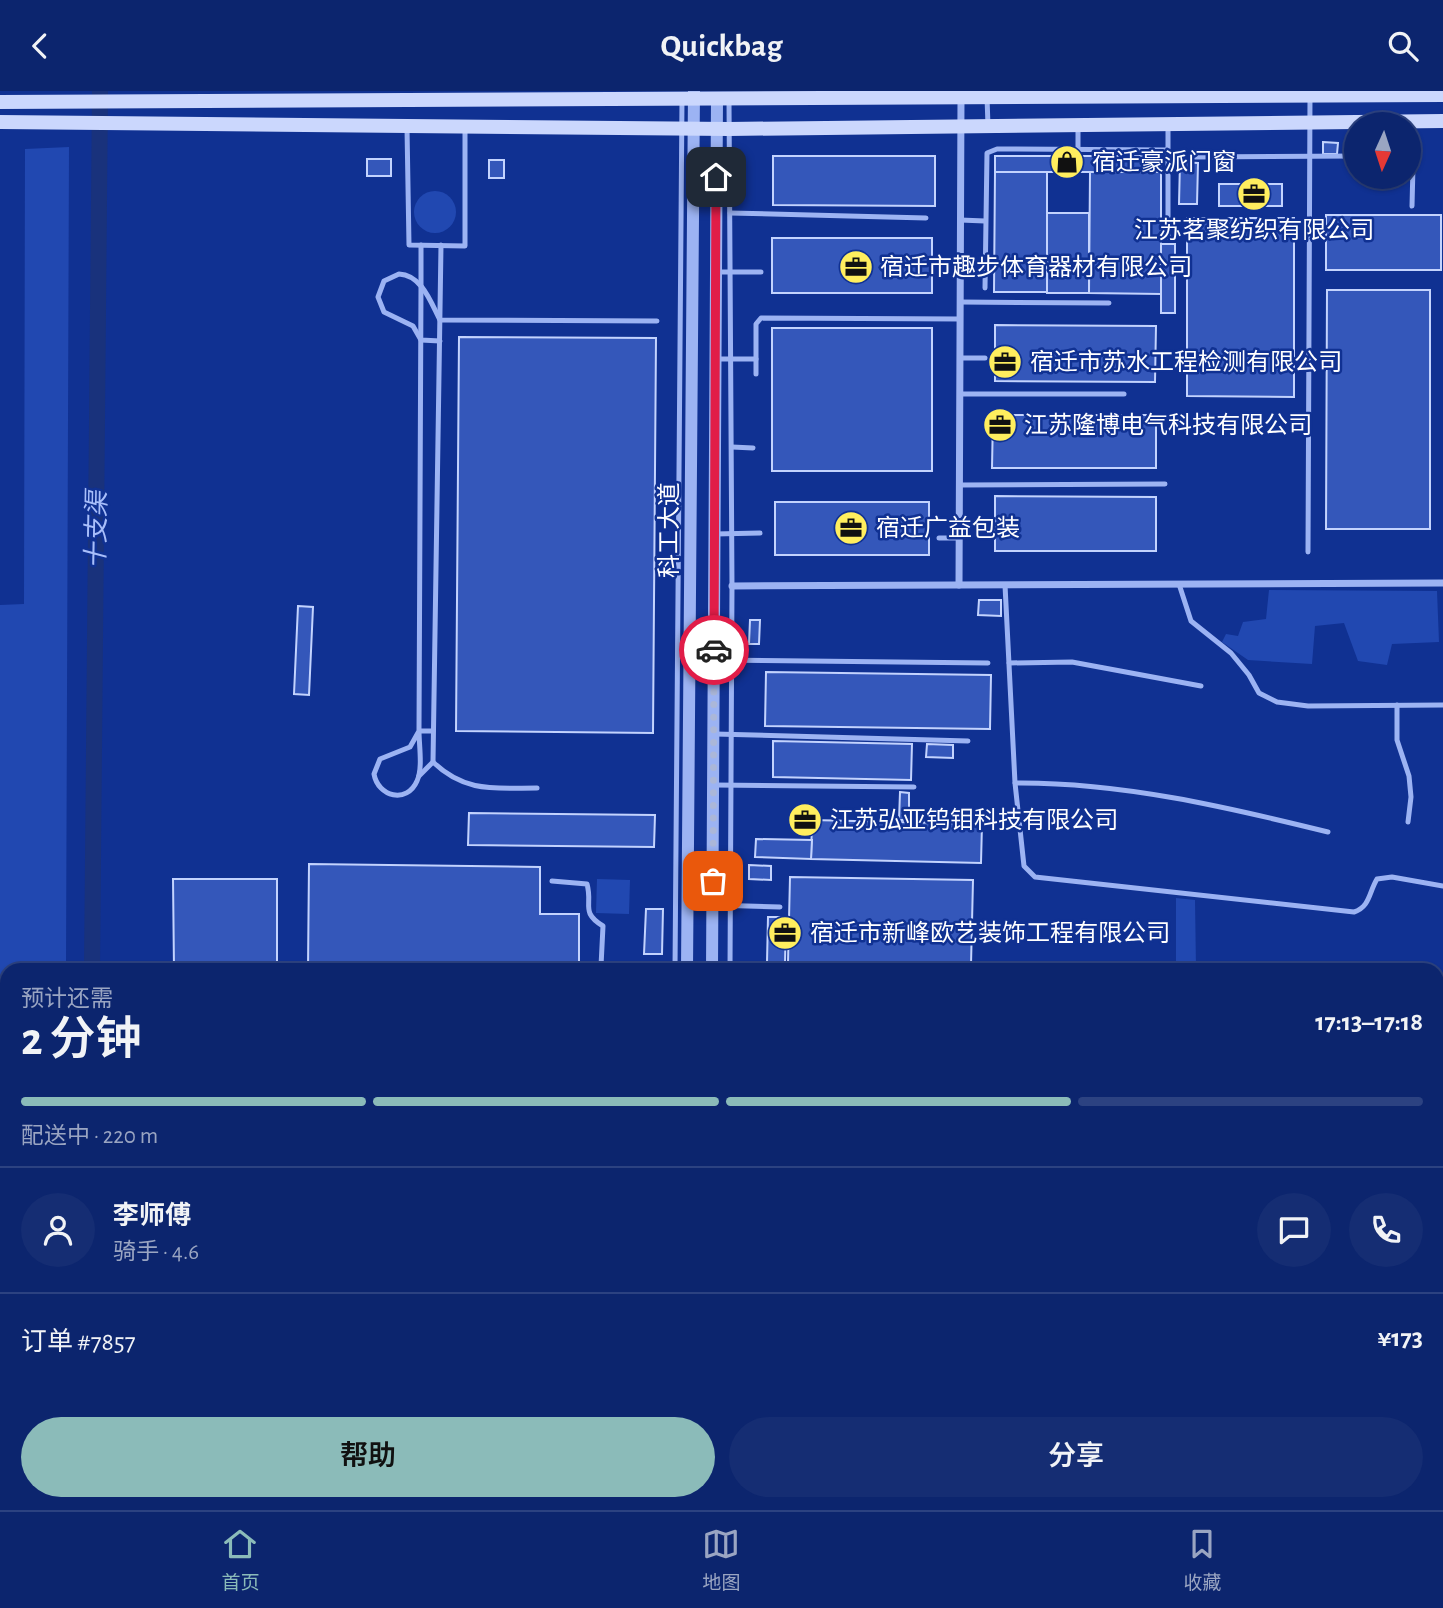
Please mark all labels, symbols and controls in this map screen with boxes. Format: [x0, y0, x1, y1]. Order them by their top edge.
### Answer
icon: back [21, 27, 59, 65]
icon: search [1384, 27, 1422, 65]
text: Quickbag [661, 30, 782, 62]
north arrow [1344, 112, 1421, 189]
map controls [1344, 112, 1421, 189]
shop icon: 宿迁豪派门窗 [1048, 143, 1086, 181]
pin [686, 147, 746, 207]
place label: 宿迁豪派门窗 [1092, 149, 1236, 175]
icon: home [697, 158, 735, 196]
office icon: 江苏茗聚纺织有限公司 [1235, 175, 1273, 213]
place label: 江苏茗聚纺织有限公司 [1134, 217, 1374, 243]
office icon: 宿迁市趣步体育器材有限公司 [837, 248, 875, 286]
place label: 宿迁市趣步体育器材有限公司 [880, 254, 1192, 280]
office icon: 宿迁市苏水工程检测有限公司 [986, 343, 1024, 381]
place label: 宿迁市苏水工程检测有限公司 [1030, 349, 1342, 375]
office icon: 江苏隆博电气科技有限公司 [981, 406, 1019, 444]
place label: 江苏隆博电气科技有限公司 [1024, 412, 1312, 438]
street label: 科工大道 [656, 482, 682, 578]
water label: 十支渠 [82, 487, 111, 569]
office icon: 宿迁广益包装 [832, 509, 870, 547]
place label: 宿迁广益包装 [876, 515, 1020, 541]
courier [679, 615, 749, 685]
icon: car [695, 631, 733, 669]
office icon: 江苏弘亚钨钼科技有限公司 [786, 801, 824, 839]
place label: 江苏弘亚钨钼科技有限公司 [830, 807, 1118, 833]
pin [683, 851, 743, 911]
icon: bag [694, 862, 732, 900]
office icon: 宿迁市新峰欧艺装饰工程有限公司 [766, 914, 804, 952]
place label: 宿迁市新峰欧艺装饰工程有限公司 [810, 920, 1170, 946]
text: 预计还需 [21, 988, 113, 1011]
text: 17:13–17:18 [1315, 1009, 1423, 1035]
text: 2 分钟 [21, 1017, 142, 1063]
text: 配送中 · 220 m [21, 1125, 158, 1148]
button: person [21, 1193, 95, 1267]
button: chat [1257, 1193, 1331, 1267]
button: phone [1349, 1193, 1423, 1267]
text: 李师傅 [113, 1203, 191, 1229]
text: 骑手 · 4.6 [113, 1241, 199, 1264]
text: ¥173 [1378, 1325, 1423, 1351]
text: 订单 #7857 [21, 1329, 136, 1355]
button: 帮助 [21, 1417, 715, 1497]
button: 分享 [729, 1417, 1423, 1497]
tab: 首页 [221, 1525, 260, 1595]
tab: 地图 [702, 1525, 741, 1595]
tab: 收藏 [1183, 1525, 1222, 1595]

